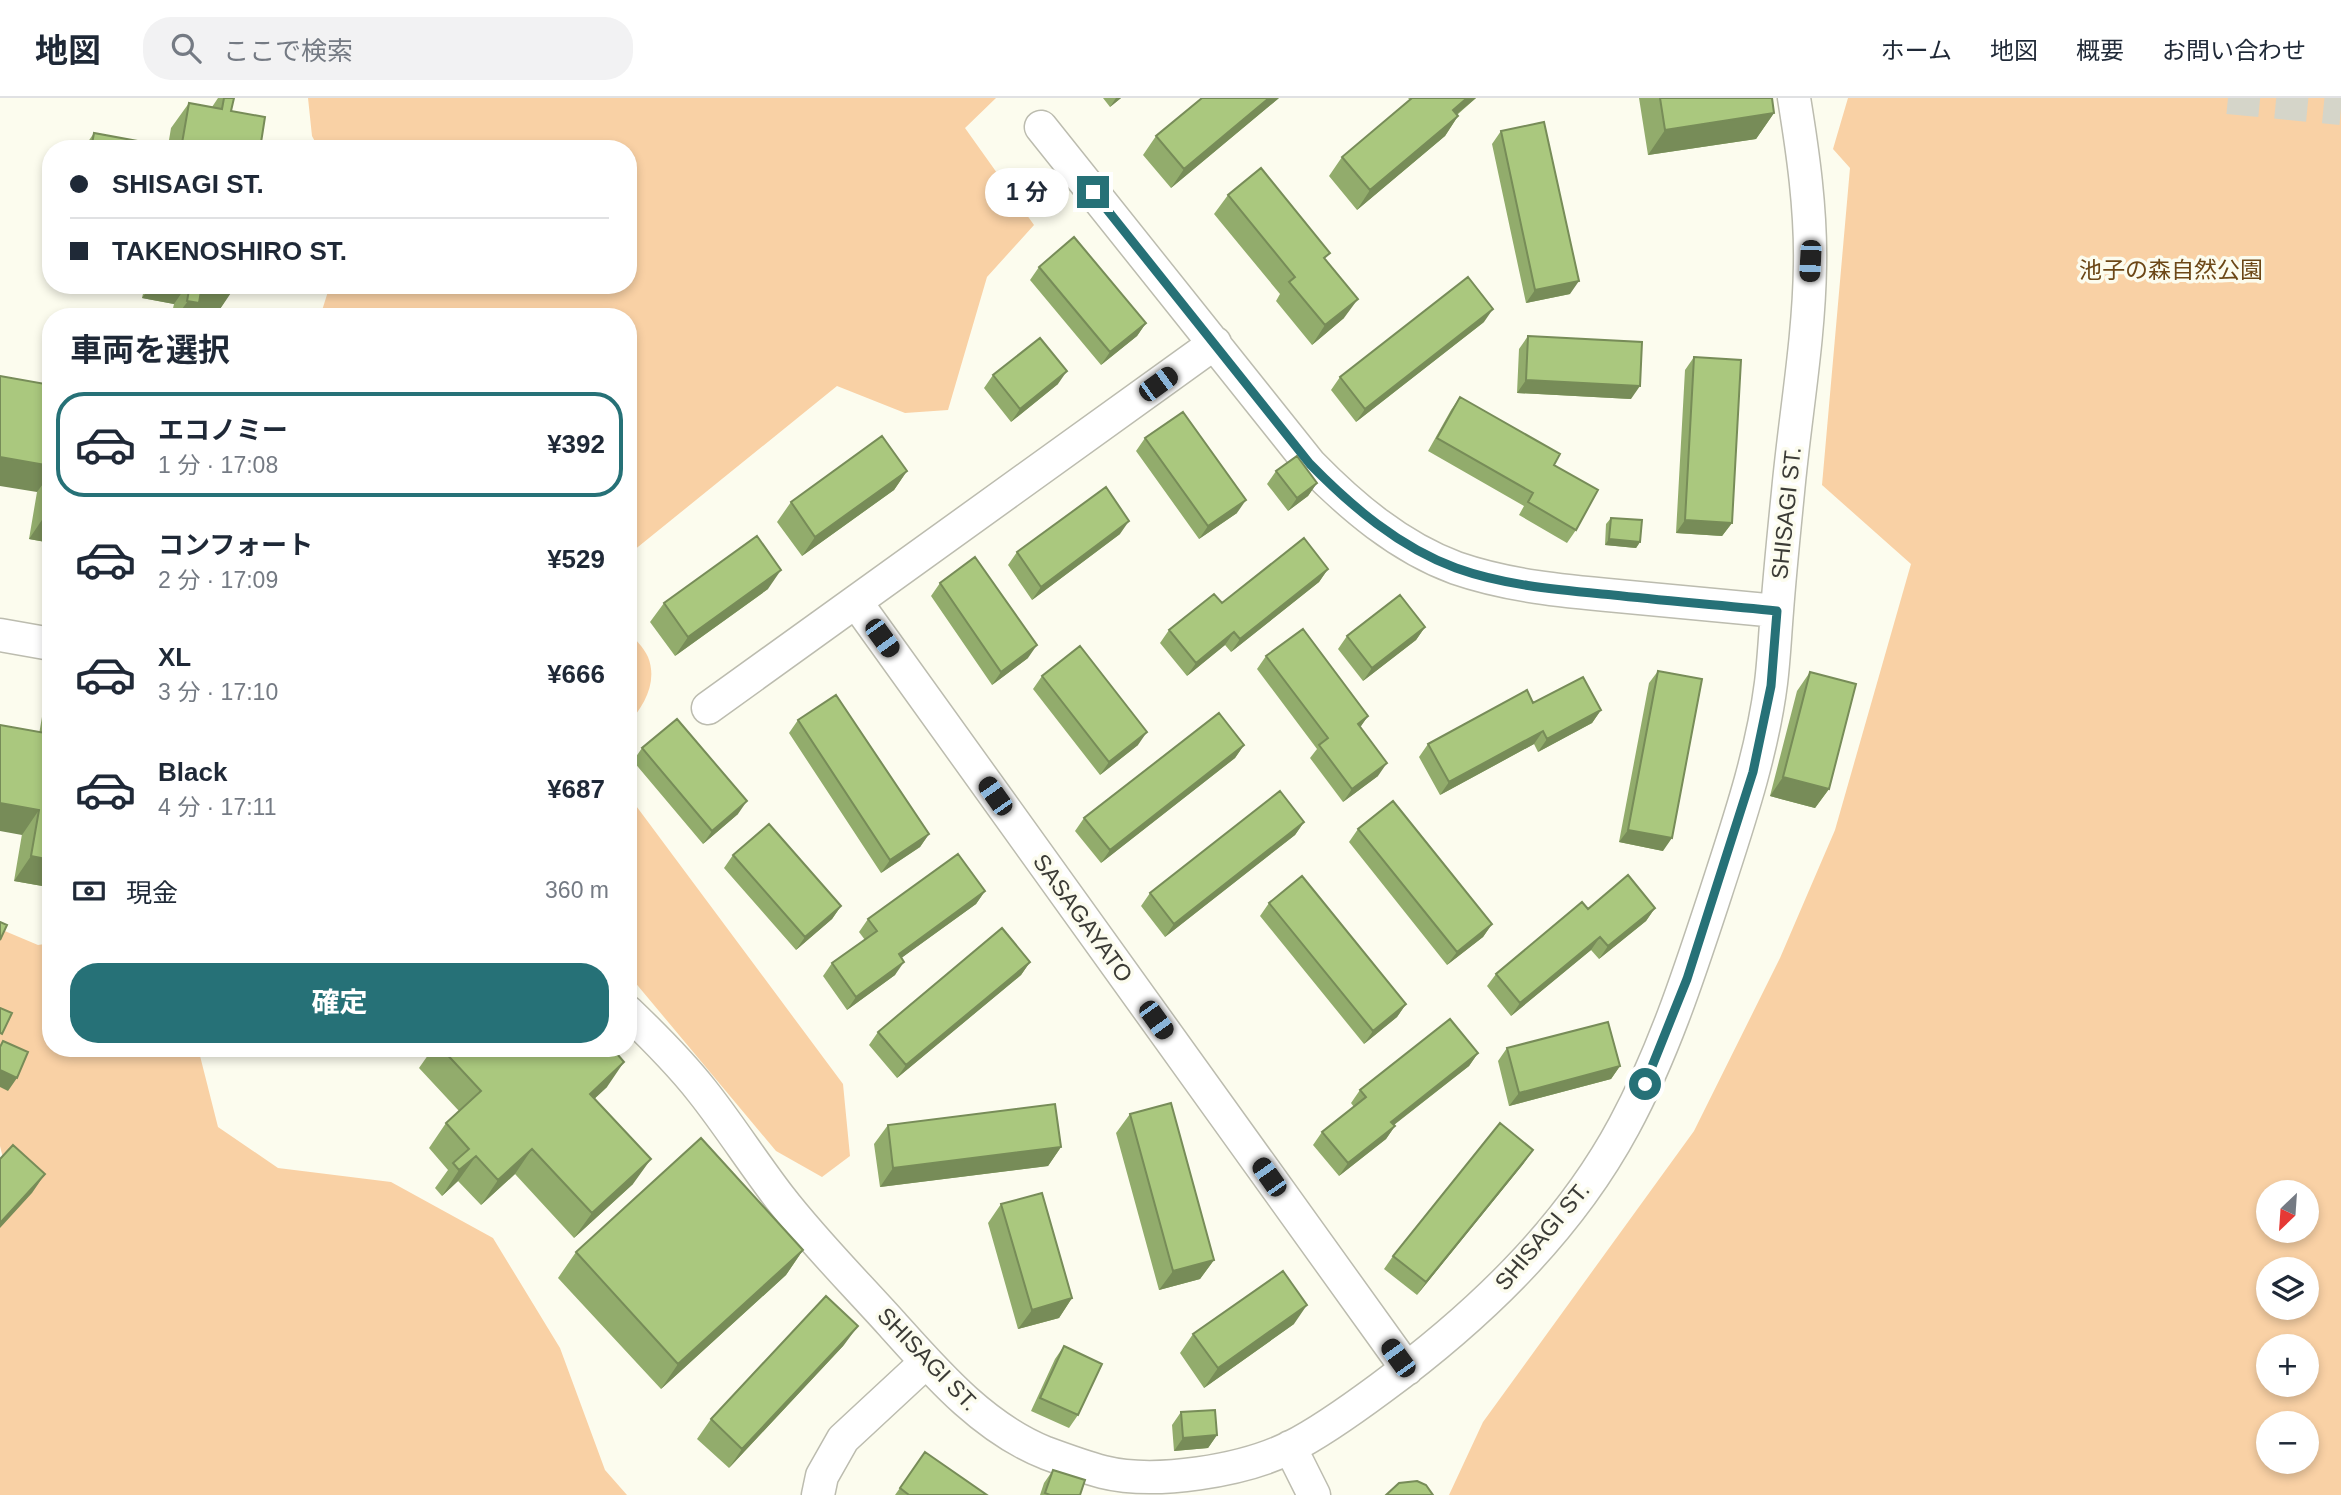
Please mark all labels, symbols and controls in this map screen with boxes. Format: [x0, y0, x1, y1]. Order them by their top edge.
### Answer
search box [143, 17, 633, 80]
icon: search [167, 29, 205, 67]
text: 地図 [35, 32, 101, 69]
text: ここで検索 [223, 36, 353, 66]
text: ホーム [1881, 37, 1952, 64]
text: 地図 [1990, 37, 2038, 64]
text: 概要 [2076, 37, 2124, 64]
text: お問い合わせ [2162, 37, 2306, 64]
callout: 1 分 [984, 168, 1068, 217]
text: SHISAGI ST. [112, 169, 264, 199]
route end [1077, 176, 1109, 208]
text: 1 分 [1006, 179, 1048, 205]
text: TAKENOSHIRO ST. [112, 236, 347, 266]
car [1799, 239, 1822, 283]
park label: 池子の森自然公園 [2079, 257, 2263, 283]
text: 車両を選択 [70, 332, 230, 368]
car [1135, 363, 1182, 405]
icon: car [74, 413, 137, 476]
text: エコノミー [158, 415, 288, 445]
text: ¥392 [547, 429, 605, 459]
street label: SHISAGI ST. [1766, 446, 1806, 580]
text: 1 分 · 17:08 [158, 452, 278, 478]
icon: car [74, 528, 137, 591]
text: コンフォート [158, 530, 313, 560]
text: ¥529 [547, 544, 605, 574]
text: 2 分 · 17:09 [158, 567, 278, 593]
car [862, 615, 903, 661]
text: XL [158, 642, 191, 672]
icon: car [74, 643, 137, 706]
text: ¥666 [547, 659, 605, 689]
text: 3 分 · 17:10 [158, 679, 278, 705]
text: Black [158, 757, 227, 787]
icon: car [74, 758, 137, 821]
car [975, 773, 1016, 819]
text: ¥687 [547, 774, 605, 804]
text: 4 分 · 17:11 [158, 794, 276, 820]
street label: SASAGAYATO [1028, 849, 1138, 987]
icon: cash [70, 872, 108, 910]
text: 360 m [545, 877, 609, 903]
text: 現金 [126, 878, 178, 908]
button: 確定 [70, 963, 609, 1043]
car [1136, 997, 1177, 1043]
route start [1629, 1068, 1661, 1100]
car [1249, 1154, 1290, 1200]
street label: SHISAGI ST. [1489, 1177, 1595, 1295]
north arrow [2256, 1180, 2319, 1242]
map controls [2256, 1180, 2319, 1474]
button: layers [2256, 1257, 2319, 1320]
street label: SHISAGI ST. [872, 1302, 984, 1416]
button: + [2256, 1334, 2319, 1397]
car [1378, 1335, 1419, 1381]
button: − [2256, 1411, 2319, 1474]

